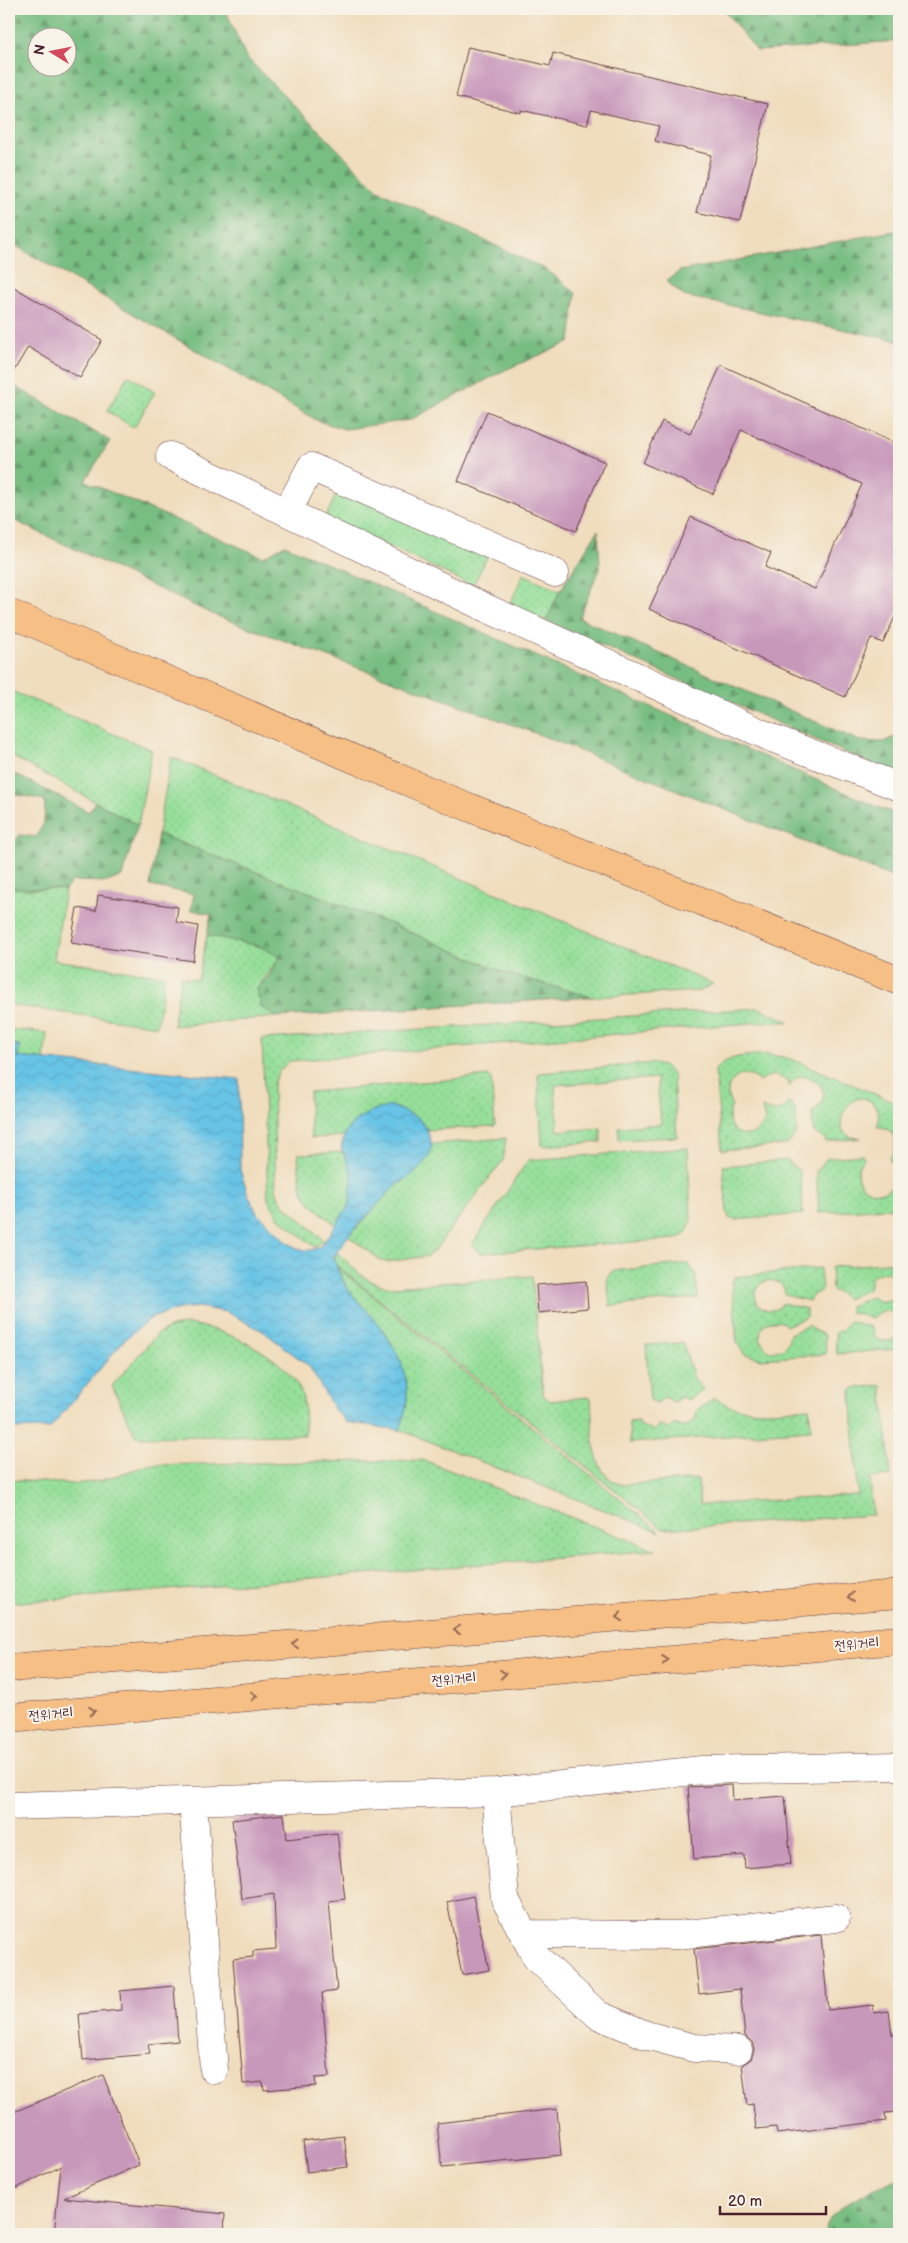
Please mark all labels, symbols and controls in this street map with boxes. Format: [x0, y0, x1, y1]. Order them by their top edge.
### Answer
north arrow [28, 28, 78, 78]
text: N [30, 43, 49, 56]
one-way arrow [846, 1592, 854, 1603]
one-way arrow [615, 1611, 623, 1622]
one-way arrow [453, 1625, 461, 1636]
street label: 전위거리 [834, 1634, 880, 1654]
one-way arrow [291, 1638, 299, 1649]
one-way arrow [661, 1655, 669, 1666]
street label: 전위거리 [431, 1669, 477, 1689]
one-way arrow [499, 1669, 507, 1680]
one-way arrow [250, 1691, 258, 1702]
street label: 전위거리 [28, 1704, 74, 1724]
one-way arrow [88, 1705, 96, 1716]
scale bar [720, 2183, 827, 2215]
text: 20 m [728, 2192, 762, 2211]

